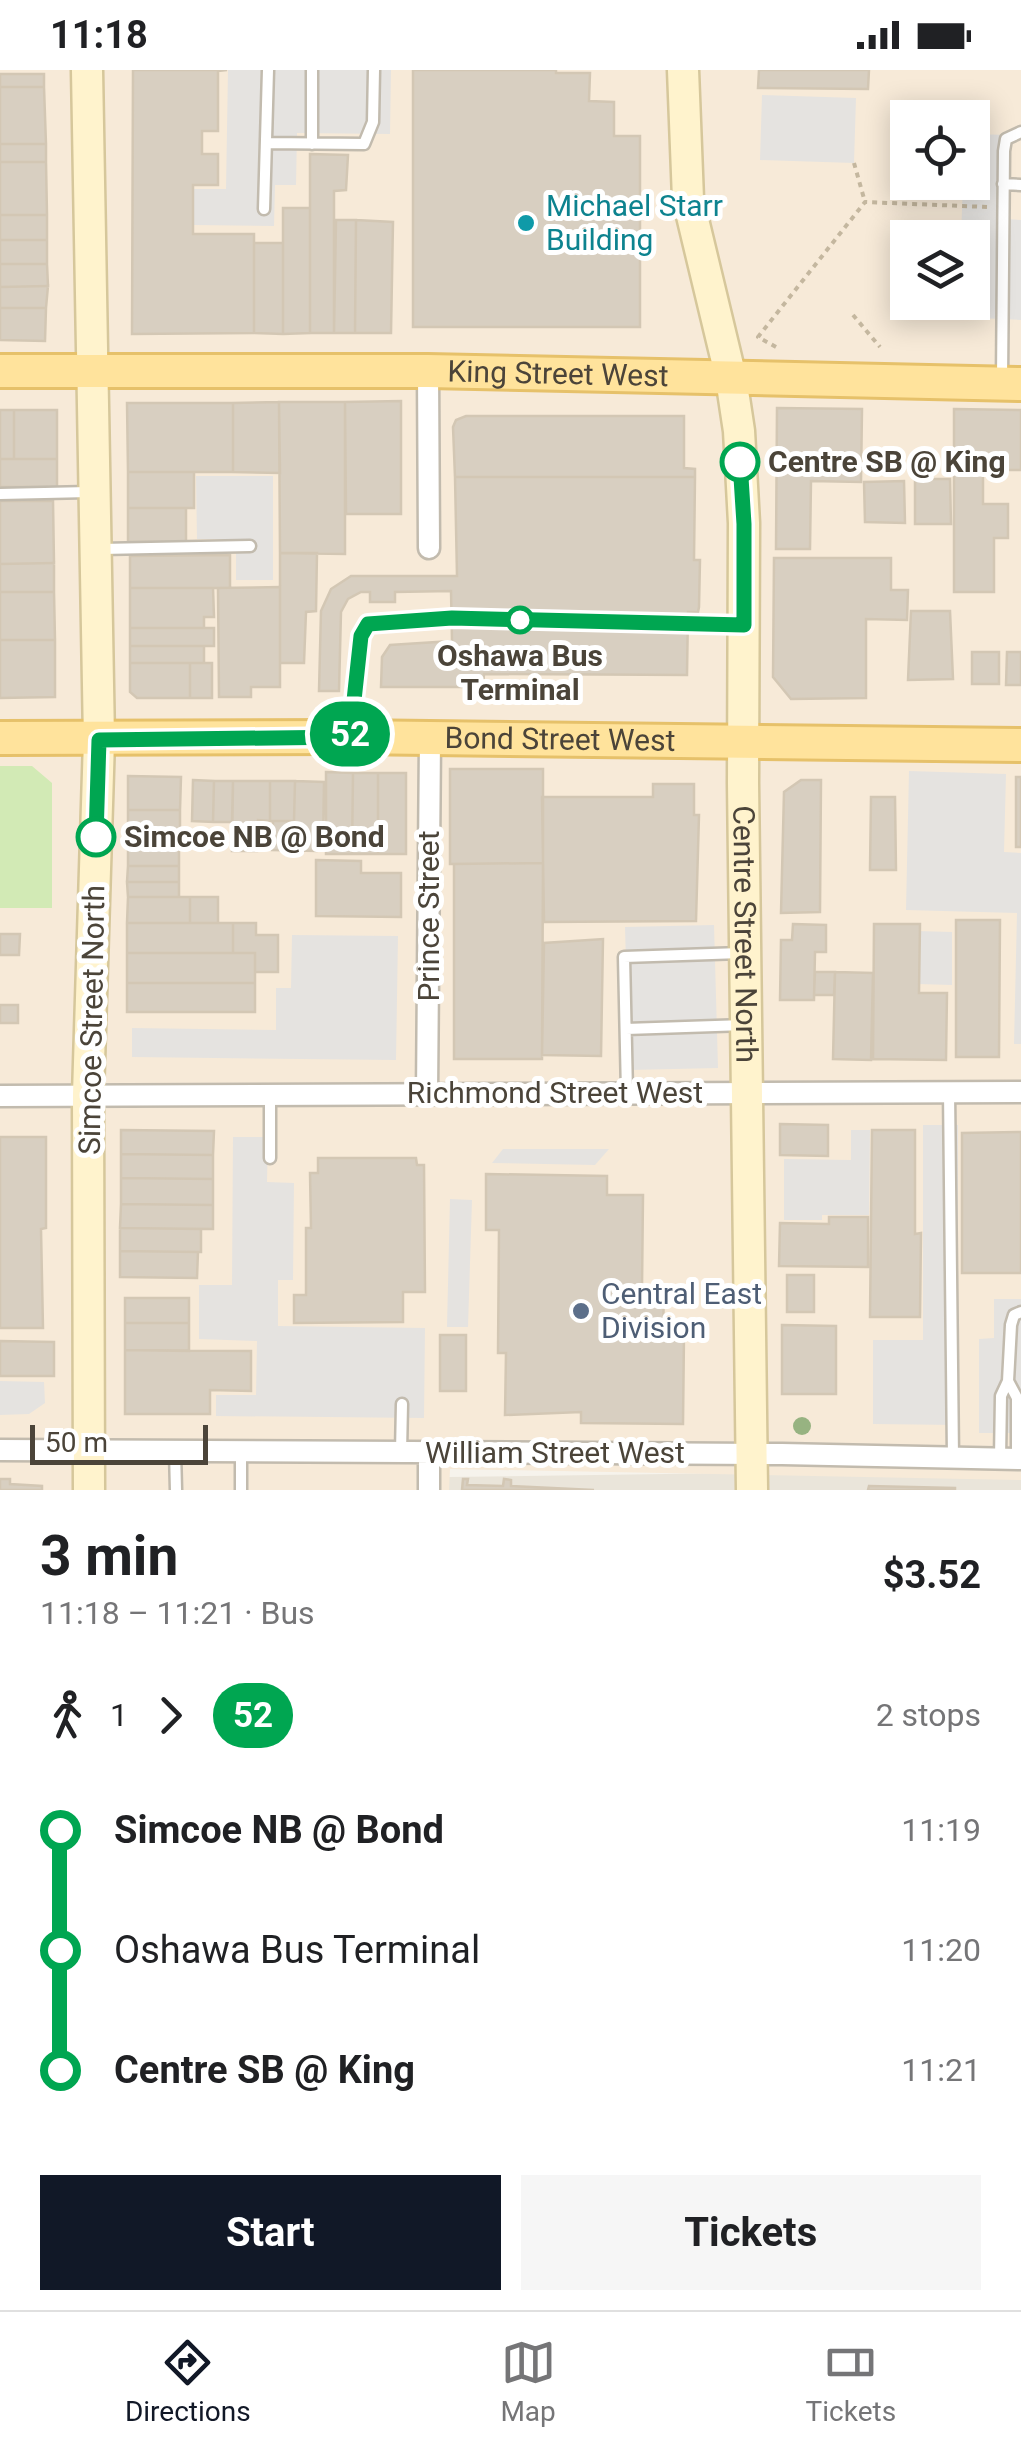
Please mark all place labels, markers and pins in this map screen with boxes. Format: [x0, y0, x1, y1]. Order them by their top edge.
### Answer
place label: Michael Starr Building [546, 188, 723, 257]
marker: Michael Starr Building [515, 212, 537, 234]
marker: Centre SB @ King [721, 443, 759, 481]
place label: Centre SB @ King [768, 444, 1006, 479]
marker: Oshawa Bus Terminal [507, 607, 533, 633]
place label: Oshawa Bus Terminal [437, 638, 603, 707]
marker: Simcoe NB @ Bond [77, 818, 115, 856]
place label: Simcoe NB @ Bond [124, 819, 385, 854]
place label: Central East Division [601, 1276, 762, 1345]
marker: Central East Division [570, 1300, 592, 1322]

